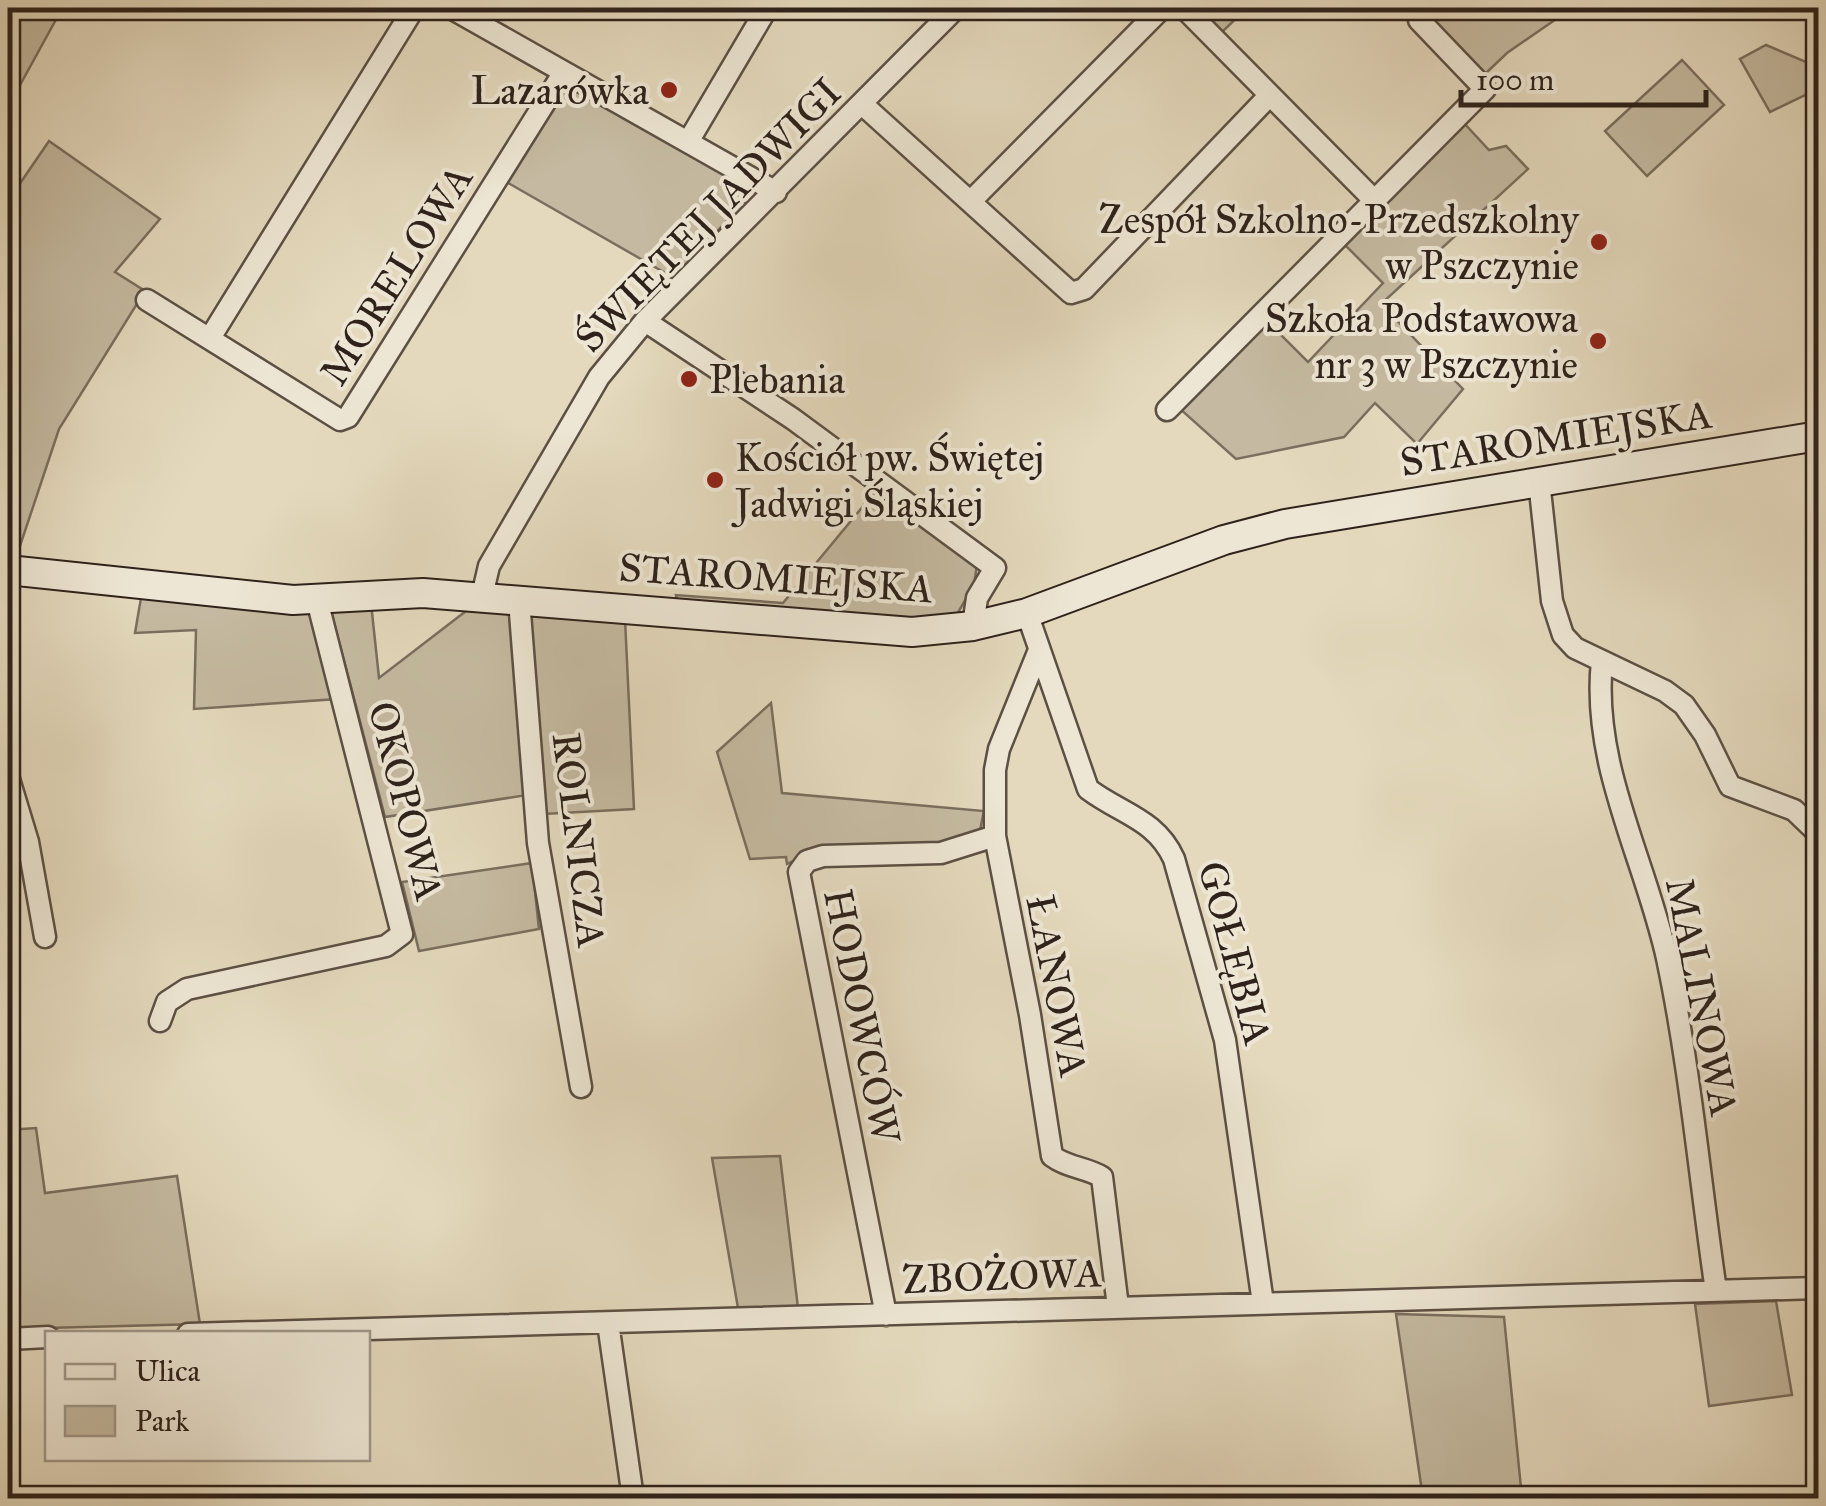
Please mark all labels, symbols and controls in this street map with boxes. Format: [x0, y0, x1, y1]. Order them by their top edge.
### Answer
scale bar [1461, 45, 1706, 107]
text: 100 m [1476, 62, 1554, 98]
place label: Lazarówka [471, 66, 649, 115]
street label: ŚWIĘTEJ JADWIGI [563, 66, 851, 362]
marker: Lazarówka [658, 79, 680, 101]
street label: MORELOWA [309, 156, 483, 394]
place label: Zespół Szkolno-Przedszkolny w Pszczynie [1099, 195, 1580, 290]
marker: Zespół Szkolno-Przedszkolny w Pszczynie [1588, 231, 1610, 253]
place label: Szkoła Podstawowa nr 3 w Pszczynie [1265, 294, 1578, 389]
marker: Szkoła Podstawowa nr 3 w Pszczynie [1587, 330, 1609, 352]
place label: Plebania [709, 355, 845, 404]
marker: Plebania [678, 368, 700, 390]
street label: STAROMIEJSKA [1397, 389, 1715, 487]
place label: Kościół pw. Świętej Jadwigi Śląskiej [731, 431, 1044, 528]
marker: Kościół pw. Świętej Jadwigi Śląskiej [704, 469, 726, 491]
street label: STAROMIEJSKA [617, 543, 935, 613]
street label: OKOPOWA [358, 696, 454, 906]
street label: ROLNICZA [541, 730, 617, 951]
street label: GOŁĘBIA [1187, 856, 1283, 1050]
street label: MALINOWA [1655, 874, 1749, 1120]
street label: HODOWCÓW [813, 884, 912, 1148]
street label: ŁANOWA [1015, 891, 1099, 1081]
street label: ZBOŻOWA [901, 1248, 1103, 1304]
legend [45, 1331, 370, 1461]
text: Ulica [135, 1353, 201, 1389]
text: Park [135, 1403, 189, 1439]

